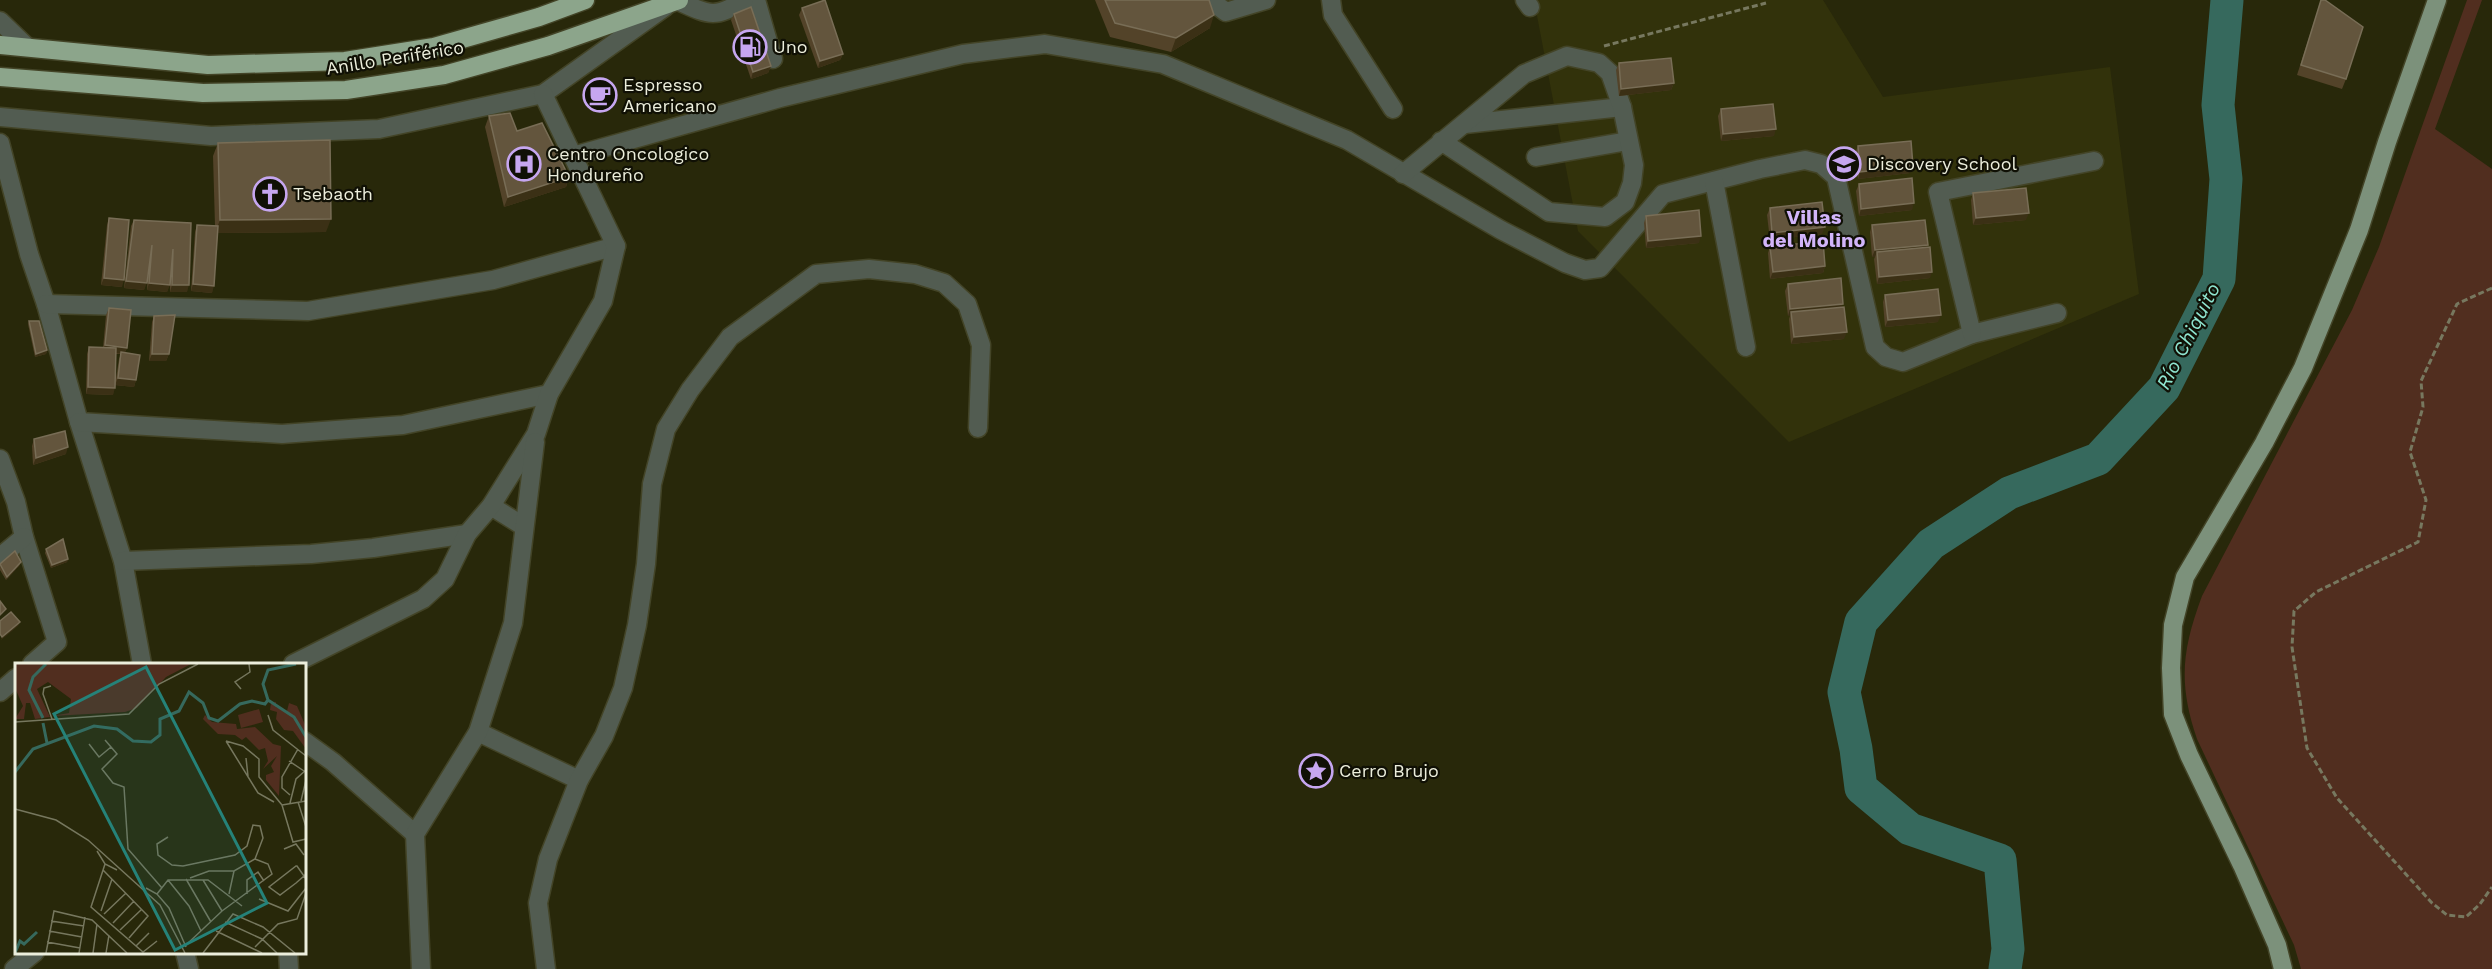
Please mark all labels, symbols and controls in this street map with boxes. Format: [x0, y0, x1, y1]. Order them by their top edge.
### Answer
fuel station icon: Uno [732, 29, 768, 65]
street label: Anillo Periférico [324, 36, 465, 79]
place label: Uno [773, 36, 808, 57]
place label: Espresso Americano [623, 74, 717, 116]
cafe icon: Espresso Americano [582, 77, 618, 113]
place label: Centro Oncologico Hondureño [547, 143, 709, 185]
hospital icon: Centro Oncologico Hondureño [506, 146, 542, 182]
school or university icon: Discovery School [1826, 146, 1862, 182]
place label: Discovery School [1867, 153, 2017, 174]
church icon: Tsebaoth [252, 176, 288, 212]
place label: Tsebaoth [293, 183, 373, 204]
district label: Villas del Molino [1763, 205, 1865, 252]
water label: Río Chiquito [2151, 279, 2225, 393]
inset map [15, 663, 306, 954]
place icon: Cerro Brujo [1298, 753, 1334, 789]
place label: Cerro Brujo [1339, 760, 1439, 781]

